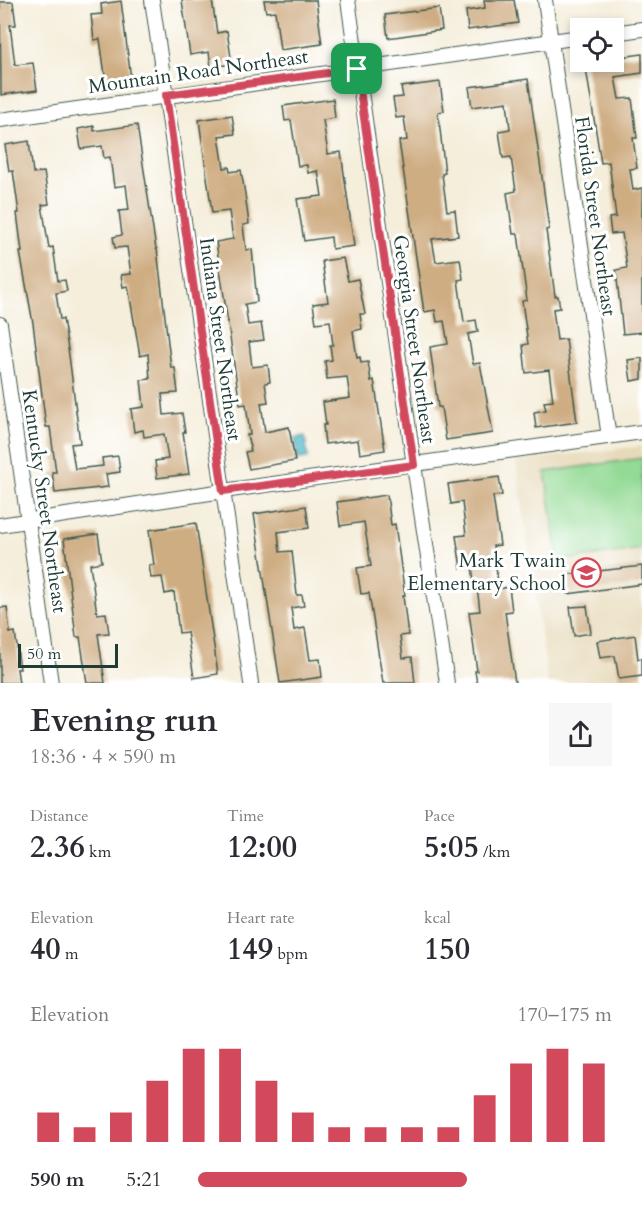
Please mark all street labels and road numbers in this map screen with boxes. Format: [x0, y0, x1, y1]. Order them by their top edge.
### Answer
street label: Mountain Road Northeast [86, 43, 310, 100]
street label: Florida Street Northeast [568, 114, 623, 318]
street label: Georgia Street Northeast [386, 233, 443, 446]
street label: Indiana Street Northeast [193, 236, 248, 443]
street label: Kentucky Street Northeast [15, 388, 74, 615]

